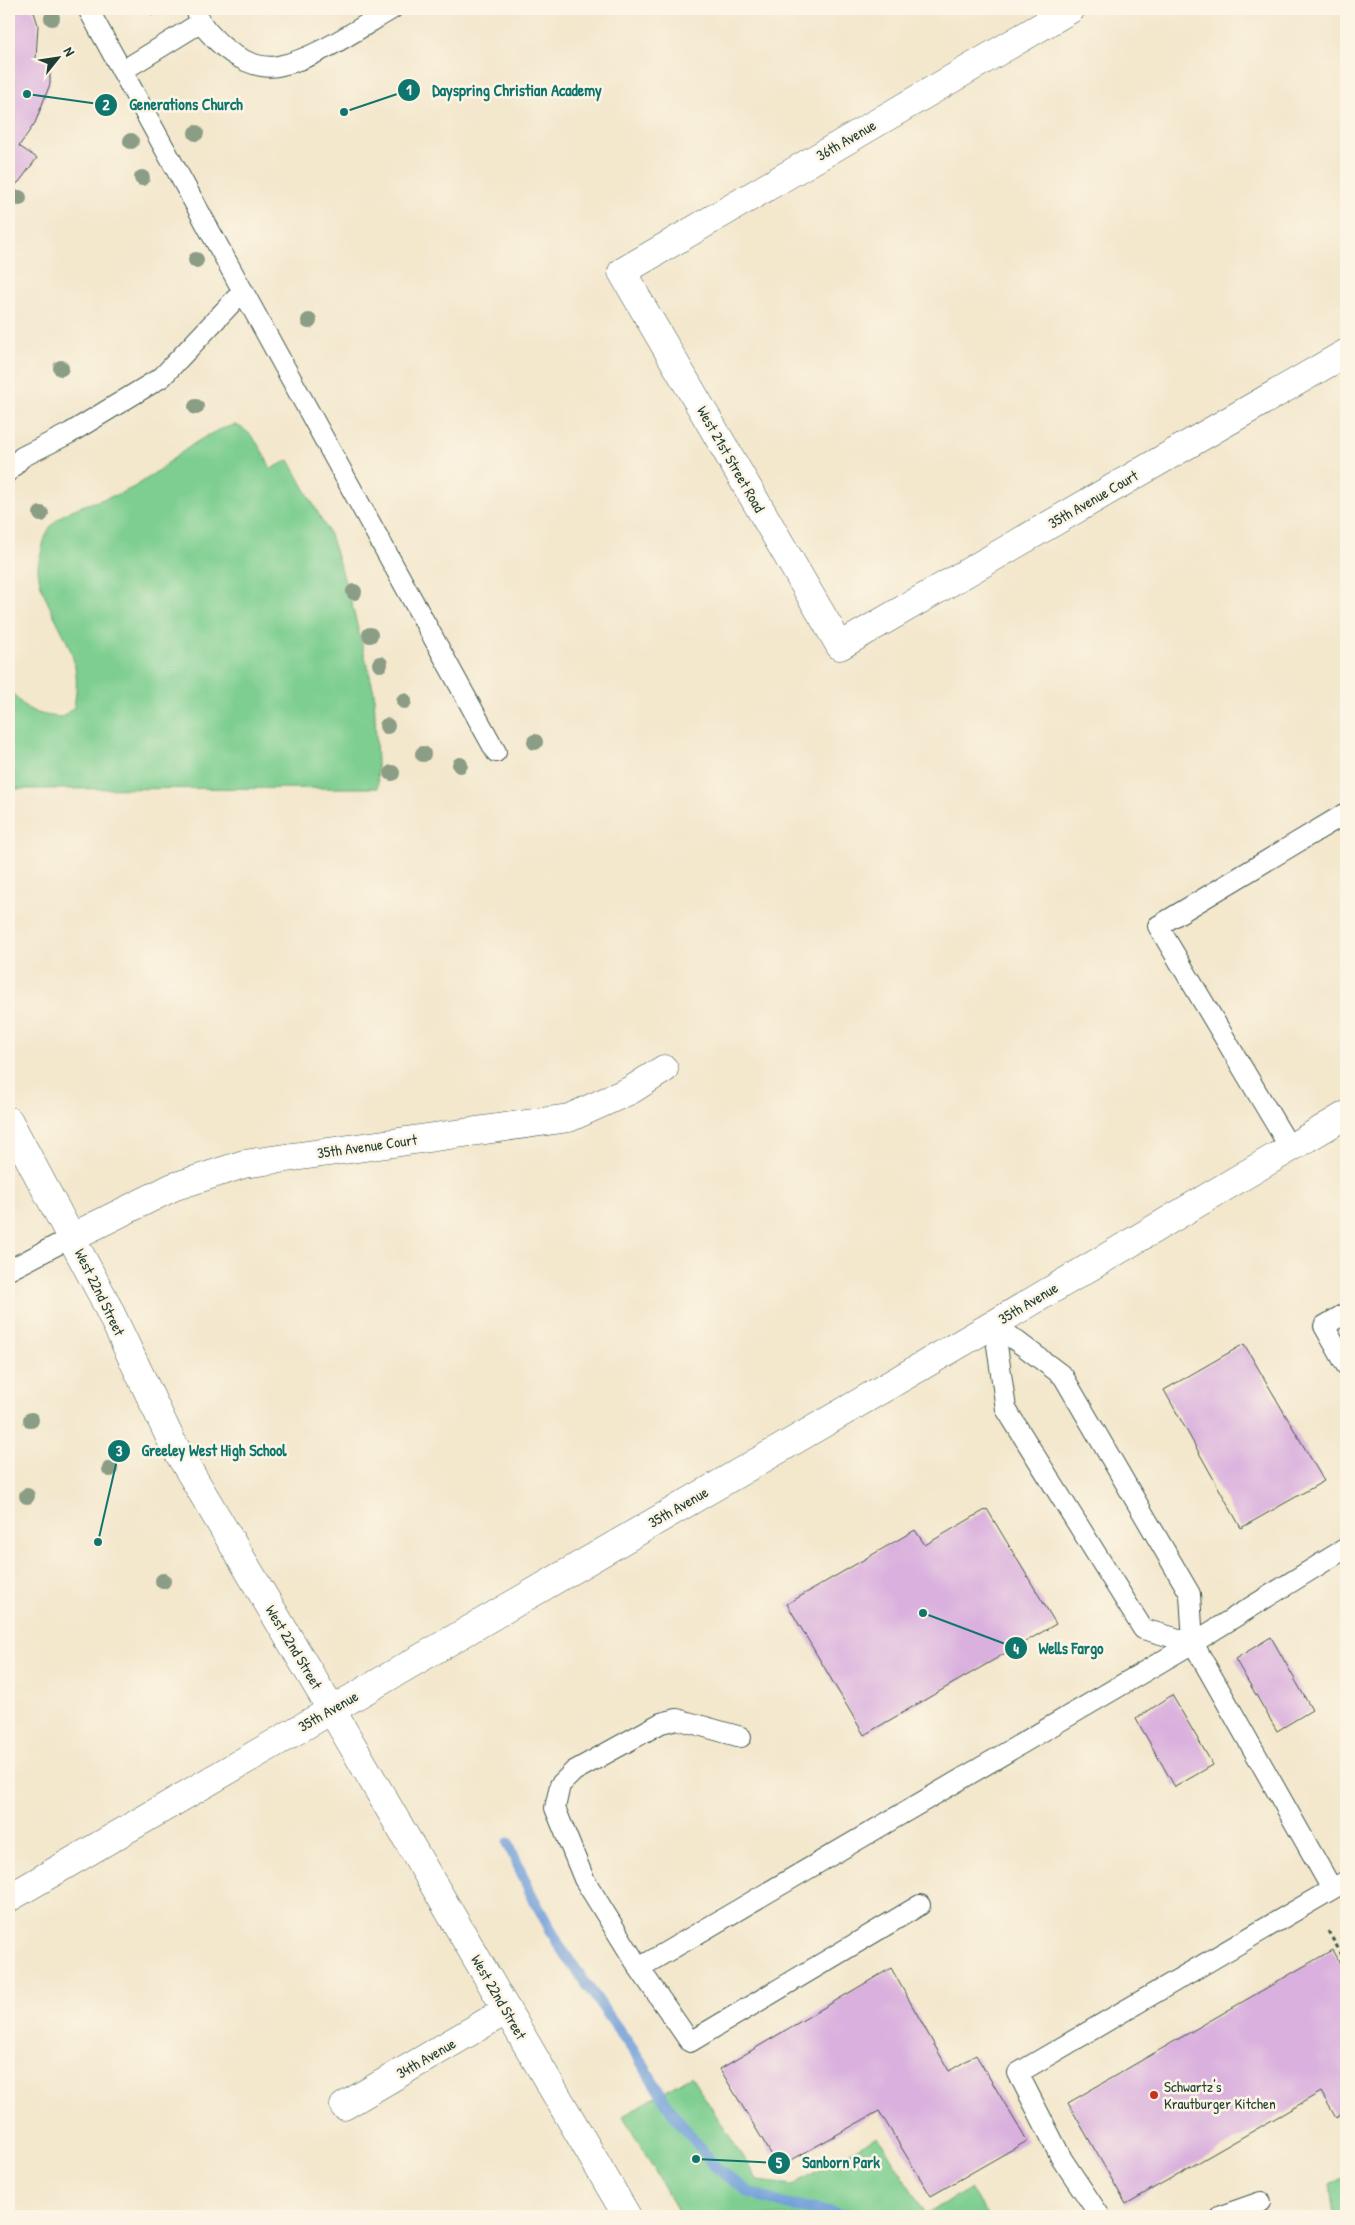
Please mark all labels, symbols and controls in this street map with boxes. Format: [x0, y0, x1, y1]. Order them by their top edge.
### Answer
north arrow [32, 32, 82, 82]
text: N [60, 43, 80, 60]
callout: Dayspring Christian Academy [397, 75, 611, 106]
text: 1 [406, 79, 412, 100]
text: Dayspring Christian Academy [432, 79, 602, 102]
callout: Generations Church [94, 89, 252, 120]
text: Generations Church [129, 93, 243, 115]
text: 2 [102, 94, 110, 115]
street label: 36th Avenue [812, 114, 880, 166]
street label: West 21st Street Road [692, 402, 770, 516]
street label: 35th Avenue Court [1044, 464, 1143, 533]
street label: 35th Avenue Court [316, 1128, 419, 1163]
street label: West 22nd Street [70, 1245, 131, 1340]
street label: 35th Avenue [994, 1277, 1062, 1329]
callout: Greeley West High School [106, 1435, 297, 1466]
text: Greeley West High School [141, 1439, 287, 1462]
text: 3 [116, 1440, 123, 1461]
street label: 35th Avenue [644, 1481, 712, 1533]
street label: West 22nd Street [261, 1601, 328, 1694]
callout: Wells Fargo [1003, 1633, 1113, 1664]
text: Wells Fargo [1039, 1637, 1104, 1660]
text: 4 [1013, 1638, 1019, 1659]
street label: 35th Avenue [294, 1685, 362, 1737]
street label: West 22nd Street [466, 1951, 532, 2044]
street label: 34th Avenue [392, 2033, 460, 2083]
place label: Schwartz's Krautburger Kitchen [1164, 2076, 1276, 2114]
marker: Schwartz's Krautburger Kitchen [1148, 2089, 1160, 2101]
callout: Sanborn Park [767, 2147, 889, 2178]
text: Sanborn Park [802, 2151, 880, 2173]
text: 5 [776, 2152, 783, 2173]

